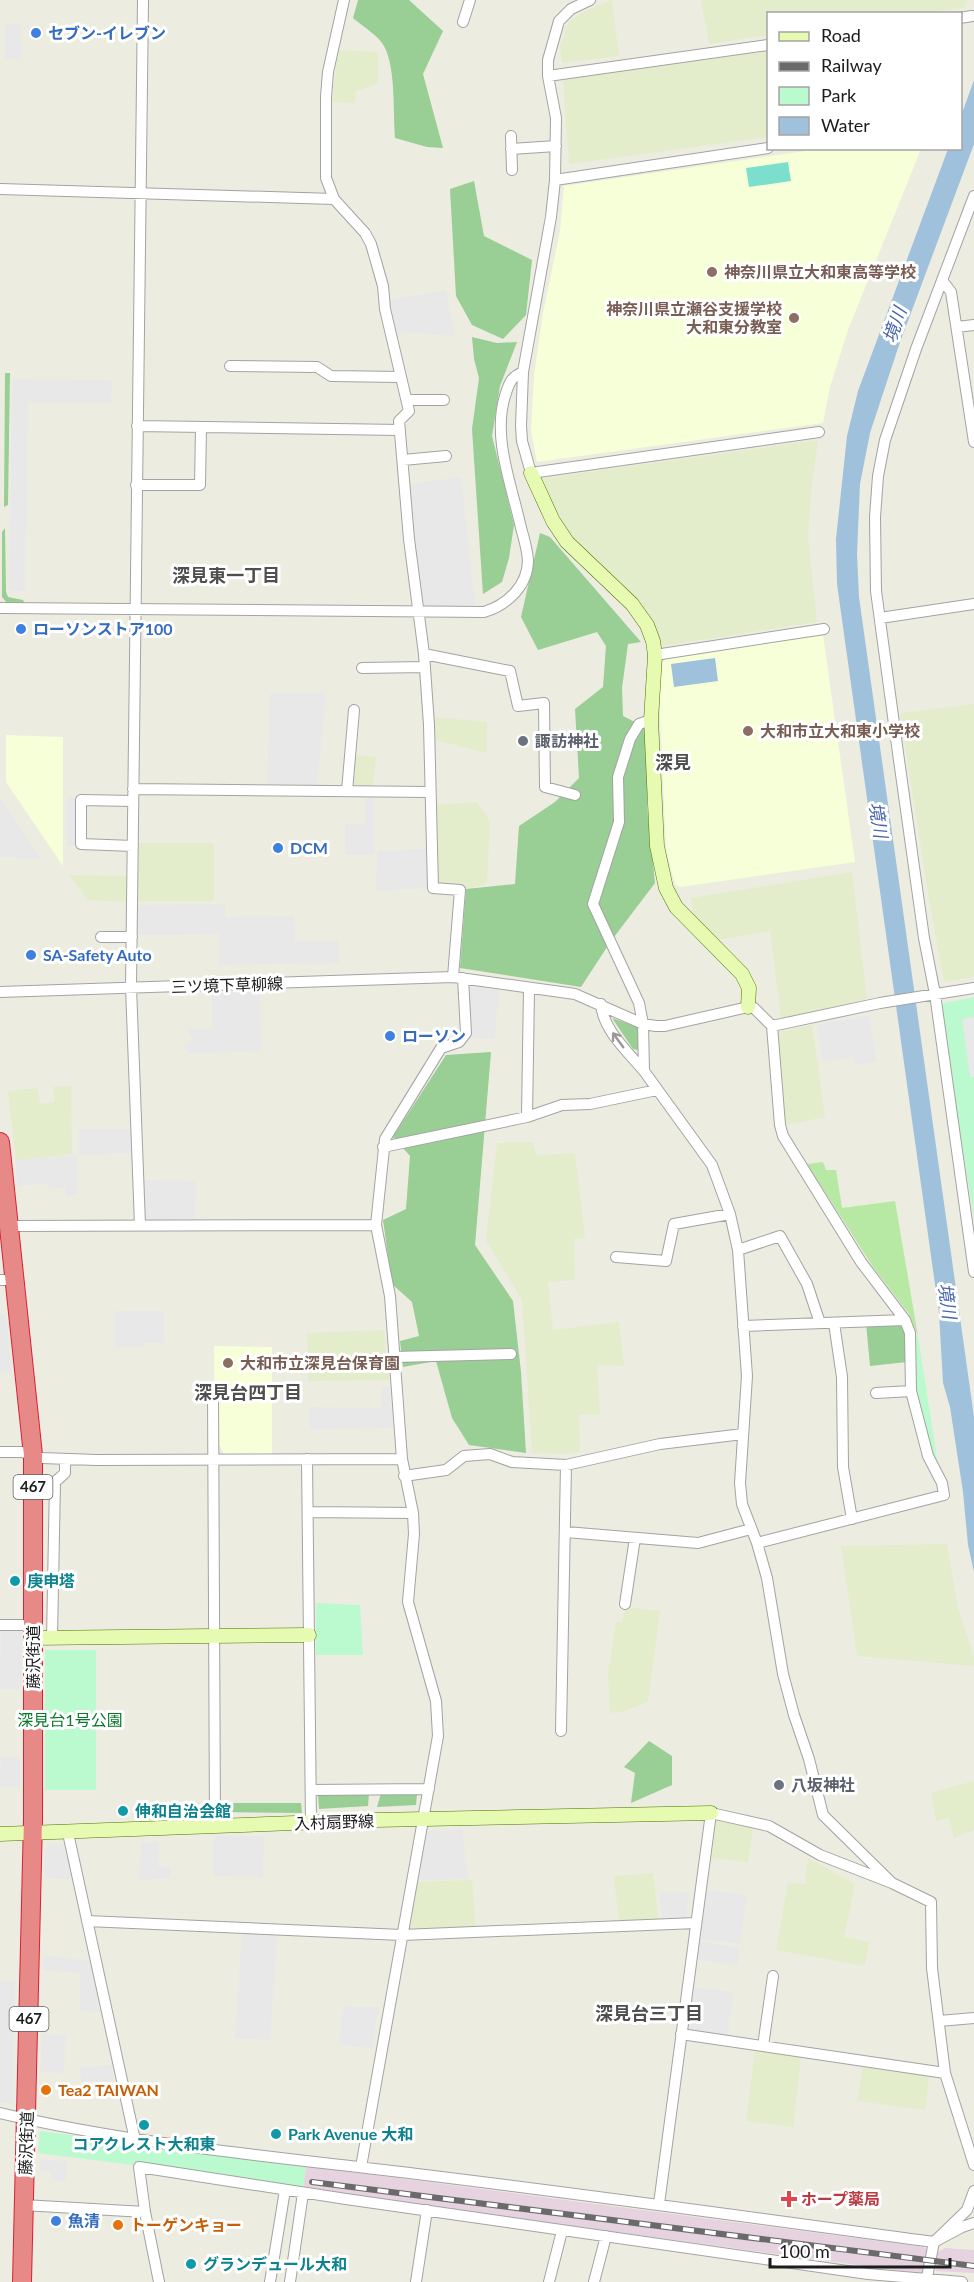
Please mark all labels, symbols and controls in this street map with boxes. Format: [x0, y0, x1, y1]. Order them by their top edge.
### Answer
legend [767, 12, 962, 150]
place label: セブン-イレブン [48, 23, 166, 42]
text: Road [821, 24, 861, 46]
marker: セブン-イレブン [29, 26, 43, 40]
text: Railway [821, 54, 882, 76]
text: Park [821, 84, 857, 106]
text: Water [821, 114, 870, 136]
place label: 神奈川県立大和東高等学校 [724, 262, 916, 281]
marker: 神奈川県立大和東高等学校 [705, 265, 719, 279]
place label: 神奈川県立瀬谷支援学校 大和東分教室 [606, 299, 782, 336]
water label: 境川 [878, 302, 911, 345]
marker: 神奈川県立瀬谷支援学校 大和東分教室 [787, 311, 801, 325]
district label: 深見東一丁目 [172, 564, 280, 586]
place label: ローソンストア100 [33, 619, 173, 638]
marker: ローソンストア100 [14, 622, 28, 636]
place label: 大和市立大和東小学校 [760, 721, 920, 740]
marker: 大和市立大和東小学校 [741, 724, 755, 738]
place label: 諏訪神社 [535, 731, 599, 750]
marker: 諏訪神社 [516, 734, 530, 748]
district label: 深見 [655, 751, 691, 773]
water label: 境川 [865, 800, 893, 841]
place label: DCM [290, 838, 328, 857]
marker: DCM [271, 841, 285, 855]
place label: SA-Safety Auto [43, 945, 152, 964]
marker: SA-Safety Auto [24, 948, 38, 962]
street label: 三ツ境下草柳線 [171, 973, 283, 996]
place label: ローソン [402, 1026, 466, 1045]
marker: ローソン [383, 1029, 397, 1043]
one-way arrow [612, 1032, 625, 1048]
water label: 境川 [935, 1282, 962, 1322]
place label: 大和市立深見台保育園 [240, 1353, 400, 1372]
marker: 大和市立深見台保育園 [221, 1356, 235, 1370]
district label: 深見台四丁目 [194, 1381, 302, 1403]
road number: 467 [14, 1475, 52, 1499]
place label: 庚申塔 [27, 1571, 75, 1590]
marker: 庚申塔 [8, 1574, 22, 1588]
street label: 藤沢街道 [23, 1625, 42, 1689]
park label: 深見台1号公園 [17, 1710, 123, 1729]
place label: 八坂神社 [791, 1775, 855, 1794]
marker: 八坂神社 [772, 1778, 786, 1792]
place label: 伸和自治会館 [135, 1801, 231, 1820]
marker: 伸和自治会館 [116, 1804, 130, 1818]
street label: 入村扇野線 [294, 1811, 374, 1832]
district label: 深見台三丁目 [595, 2002, 703, 2024]
road number: 467 [9, 2007, 48, 2031]
place label: Tea2 TAIWAN [58, 2080, 159, 2099]
marker: Tea2 TAIWAN [39, 2083, 53, 2097]
street label: 藤沢街道 [15, 2111, 36, 2175]
marker: コアクレスト大和東 [137, 2118, 151, 2132]
place label: Park Avenue 大和 [288, 2124, 413, 2143]
marker: Park Avenue 大和 [269, 2127, 283, 2141]
place label: コアクレスト大和東 [72, 2134, 216, 2153]
place label: ホープ薬局 [801, 2189, 880, 2208]
marker: ホープ薬局 [782, 2192, 796, 2206]
place label: 魚清 [68, 2211, 100, 2230]
marker: 魚清 [49, 2214, 63, 2228]
place label: トーゲンキョー [130, 2215, 242, 2234]
marker: トーゲンキョー [111, 2218, 125, 2232]
scale bar [770, 2231, 950, 2269]
text: 100 m [779, 2240, 830, 2262]
place label: グランデュール大和 [203, 2254, 347, 2273]
marker: グランデュール大和 [184, 2257, 198, 2271]

